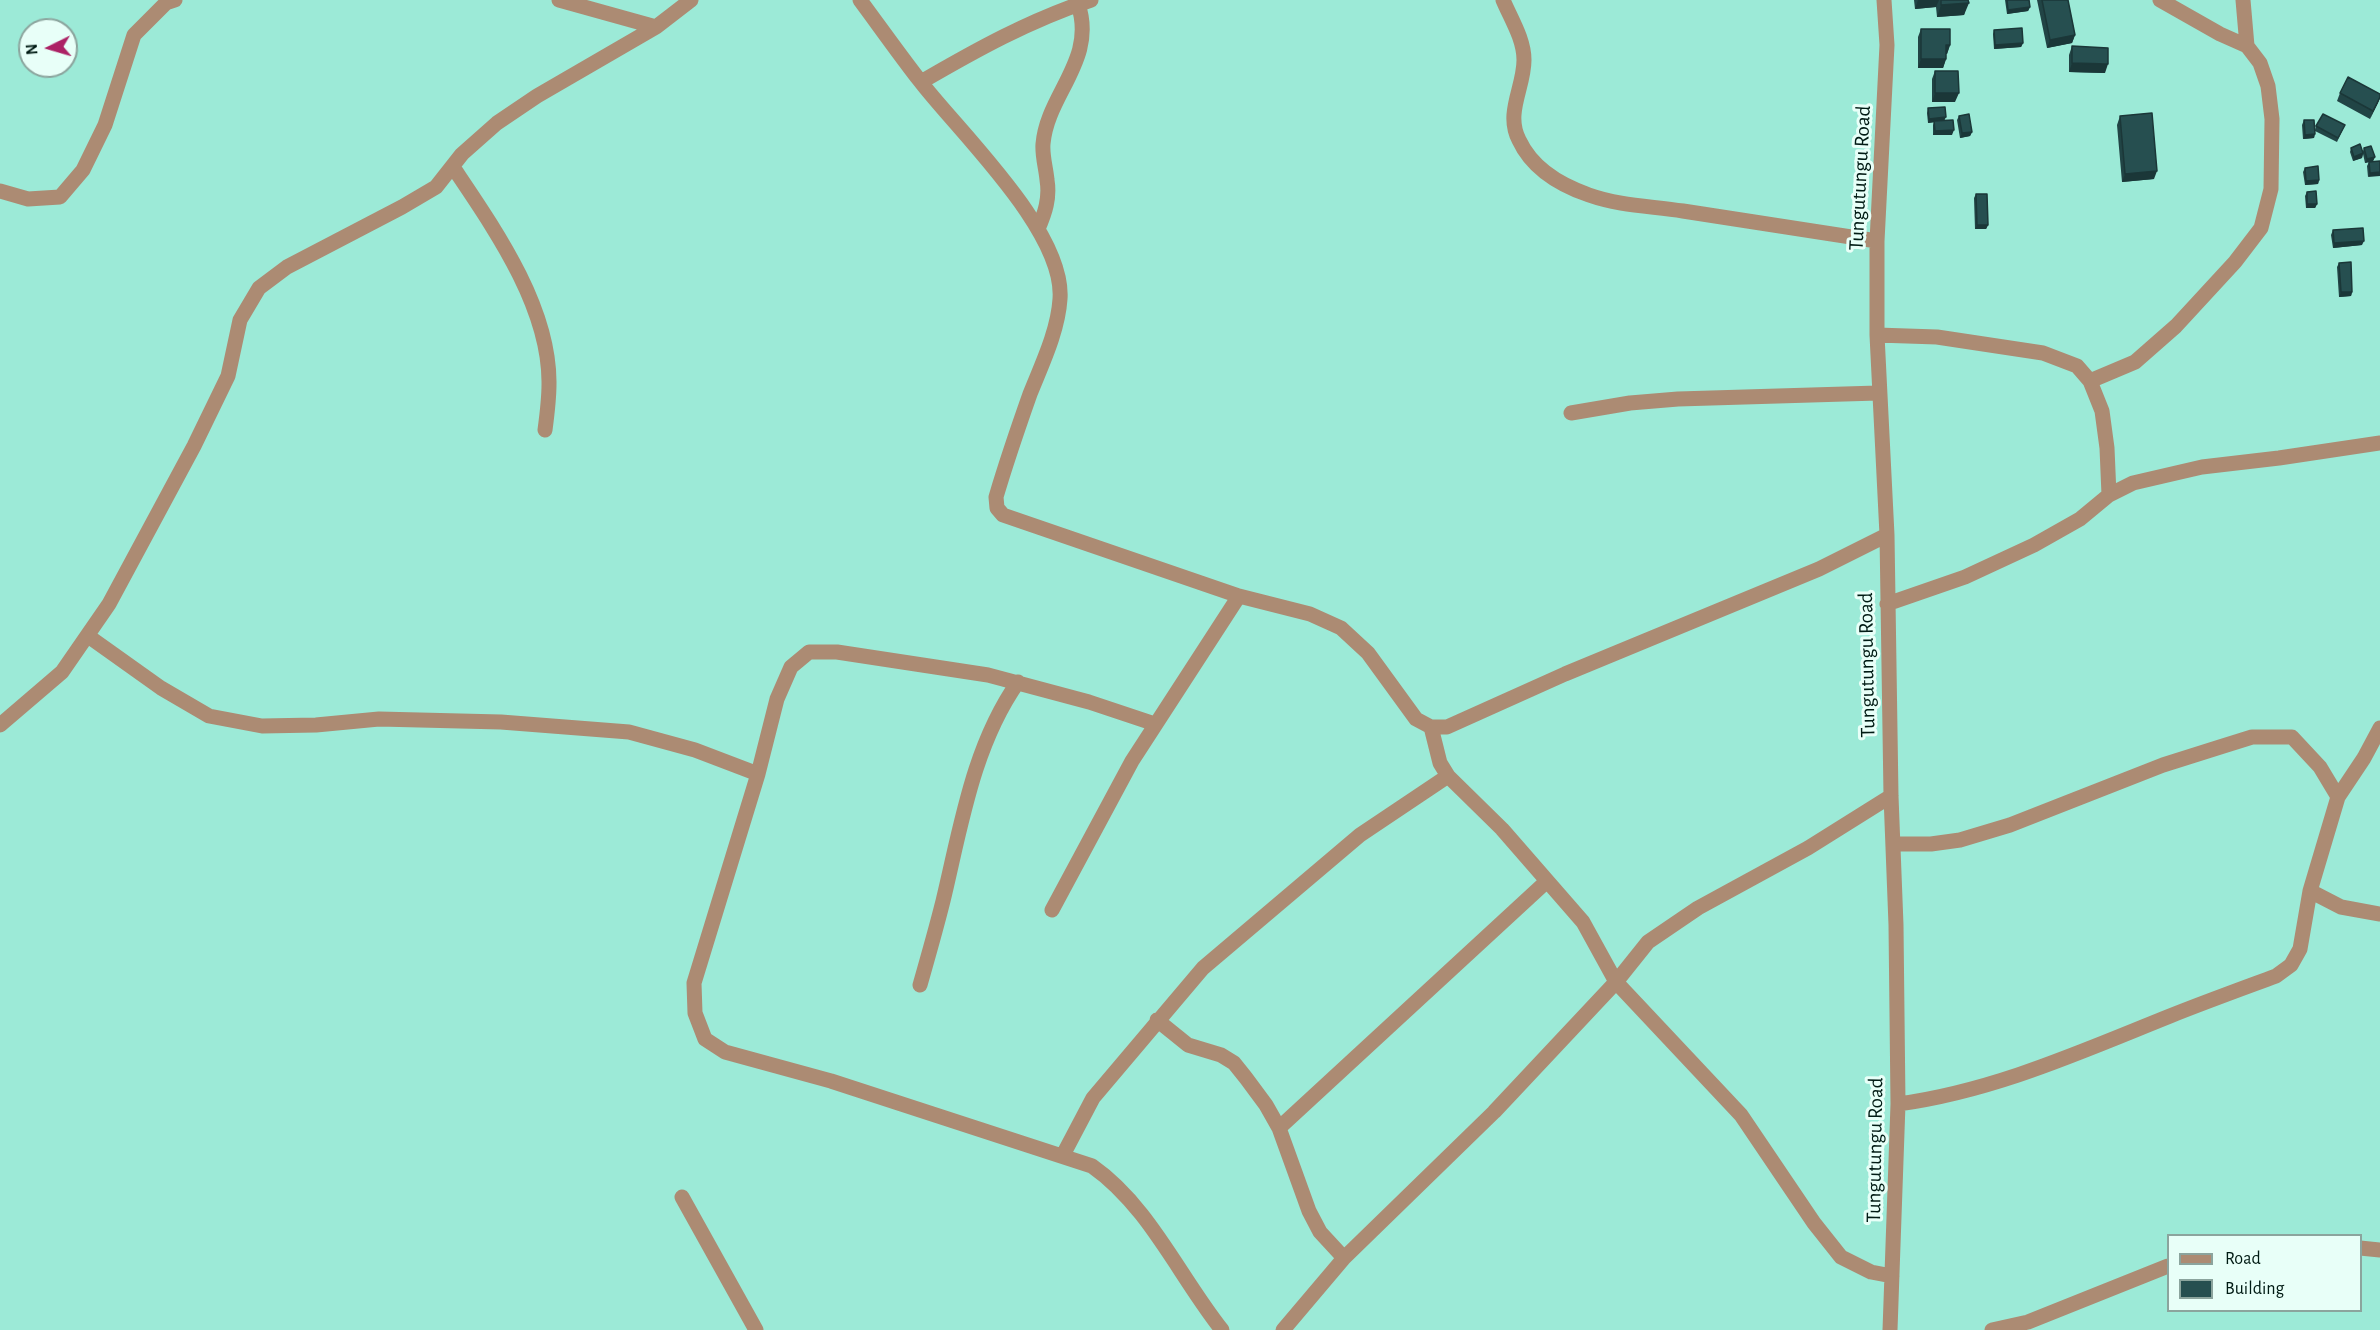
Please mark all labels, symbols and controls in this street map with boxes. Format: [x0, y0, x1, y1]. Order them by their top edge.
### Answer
north arrow [18, 18, 78, 78]
text: N [24, 43, 41, 56]
street label: Tungutungu Road [1844, 105, 1876, 251]
street label: Tungutungu Road [1853, 592, 1881, 738]
street label: Tungutungu Road [1861, 1077, 1889, 1223]
legend [2167, 1234, 2362, 1312]
text: Road [2225, 1250, 2261, 1268]
text: Building [2225, 1280, 2284, 1298]

